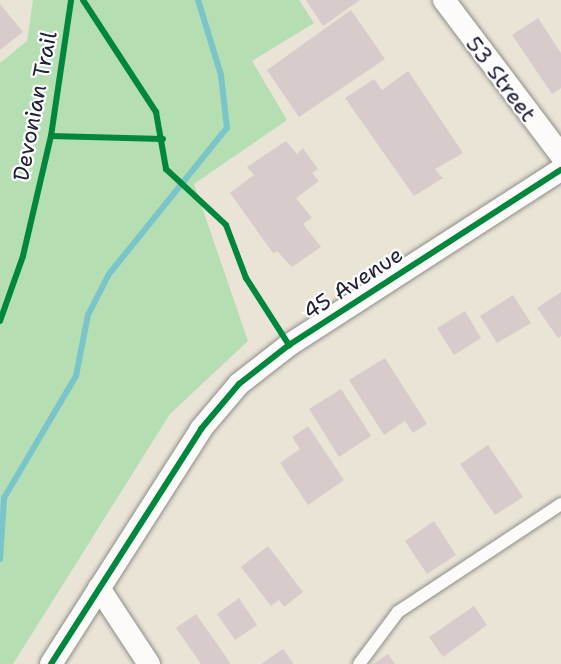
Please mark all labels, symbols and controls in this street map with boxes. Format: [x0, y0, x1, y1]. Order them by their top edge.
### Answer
street label: Devonian Trail [8, 29, 62, 183]
street label: 53 Street [460, 31, 542, 127]
street label: 45 Avenue [298, 241, 408, 325]

